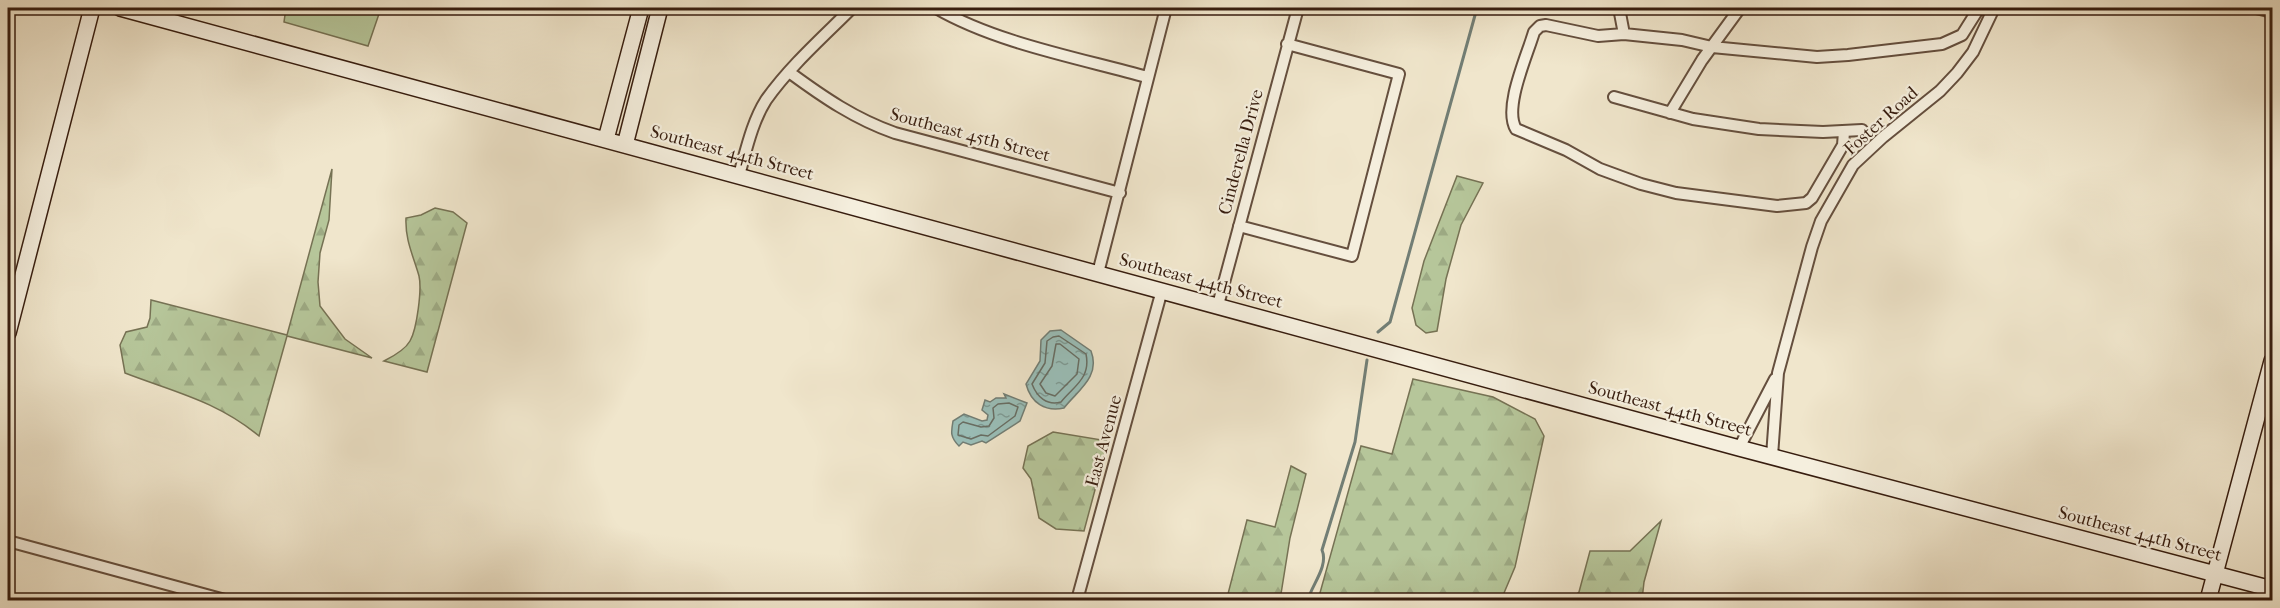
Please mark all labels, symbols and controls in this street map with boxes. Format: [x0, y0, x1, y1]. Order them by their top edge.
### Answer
street label: Foster Road [1840, 82, 1922, 160]
street label: Cinderella Drive [1214, 87, 1268, 217]
street label: Southeast 45th Street [888, 104, 1053, 167]
street label: Southeast 44th Street [648, 121, 817, 185]
street label: Southeast 44th Street [1117, 249, 1286, 313]
street label: Southeast 44th Street [1586, 377, 1755, 441]
street label: East Avenue [1082, 393, 1126, 489]
street label: Southeast 44th Street [2056, 502, 2225, 566]

